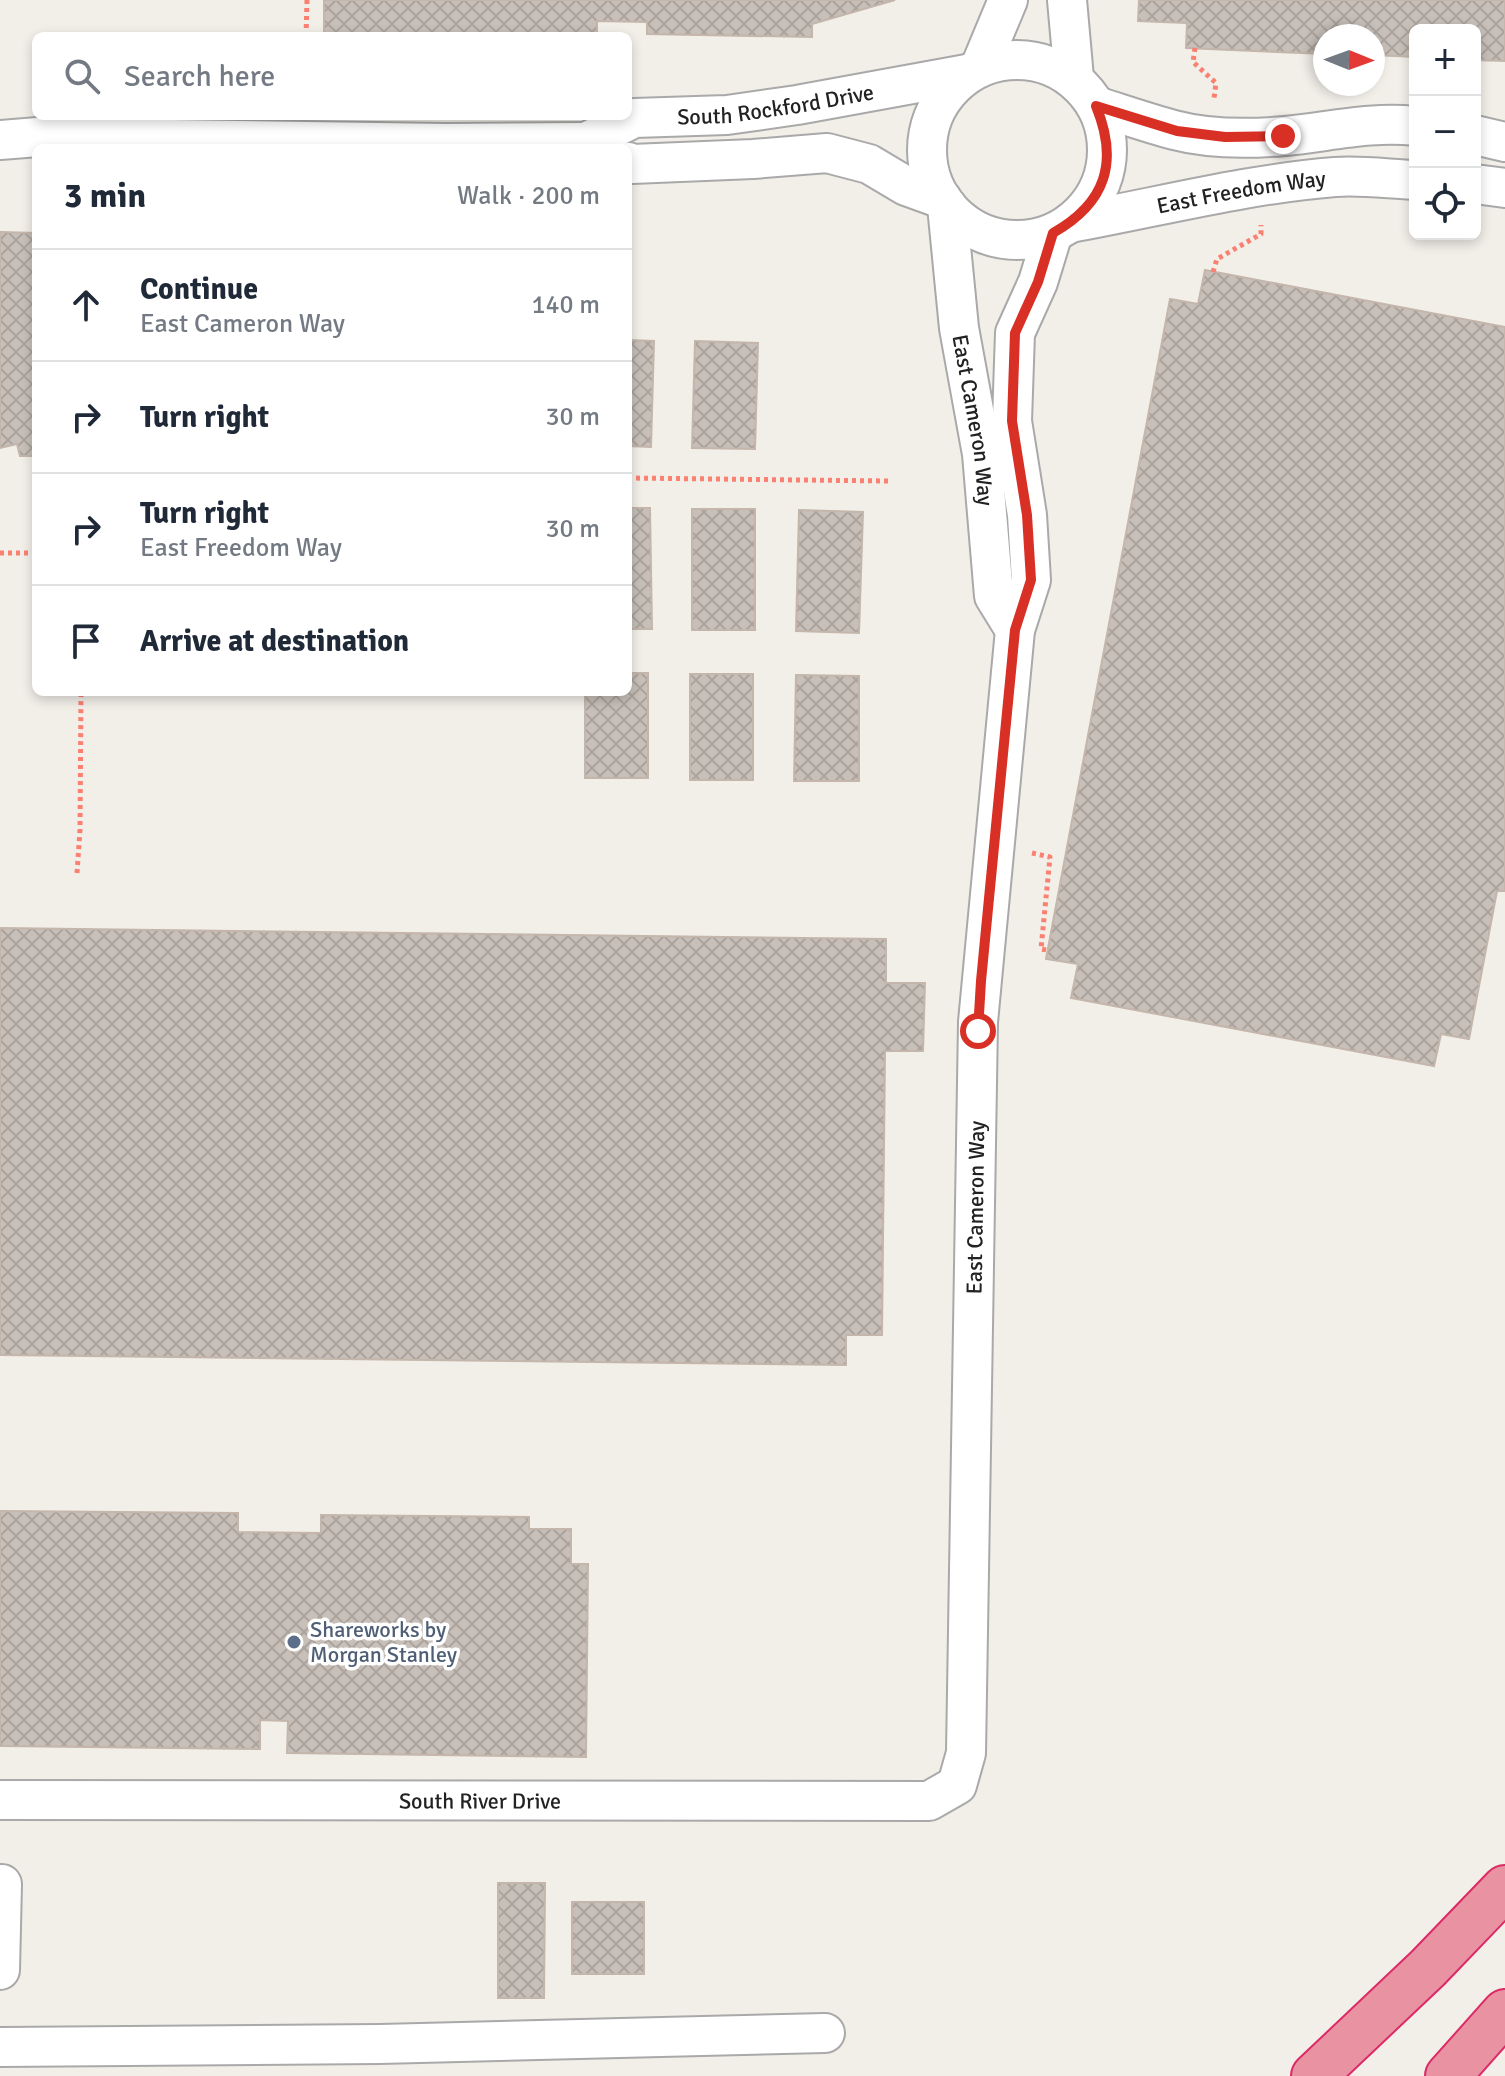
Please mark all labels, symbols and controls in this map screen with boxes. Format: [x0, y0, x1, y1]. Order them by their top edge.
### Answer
north arrow [1313, 24, 1385, 96]
map controls [1409, 24, 1481, 240]
button: + [1409, 24, 1481, 96]
search box [32, 32, 632, 120]
icon: search [60, 54, 104, 98]
text: Search here [124, 58, 275, 95]
street label: South Rockford Drive [677, 78, 876, 130]
button: − [1409, 96, 1481, 168]
route end [1265, 118, 1301, 154]
street label: East Freedom Way [1154, 164, 1327, 219]
button: locate [1409, 168, 1481, 240]
text: 3 min [64, 175, 146, 217]
text: Walk · 200 m [457, 180, 600, 212]
text: Continue [140, 271, 258, 308]
icon: ahead [64, 283, 108, 327]
text: 140 m [531, 289, 600, 321]
text: East Cameron Way [140, 308, 345, 340]
street label: East Cameron Way [947, 332, 1000, 508]
icon: right [64, 395, 108, 439]
text: Turn right [140, 399, 269, 436]
text: 30 m [545, 401, 600, 433]
text: Turn right [140, 495, 269, 532]
icon: right [64, 507, 108, 551]
text: 30 m [545, 513, 600, 545]
text: East Freedom Way [140, 532, 342, 564]
icon: arrive [64, 619, 108, 663]
text: Arrive at destination [140, 623, 409, 660]
route start [960, 1013, 996, 1049]
street label: East Cameron Way [960, 1120, 990, 1295]
place label: Shareworks by Morgan Stanley [310, 1616, 458, 1668]
marker: Shareworks by Morgan Stanley [285, 1633, 303, 1651]
street label: South River Drive [399, 1787, 561, 1814]

